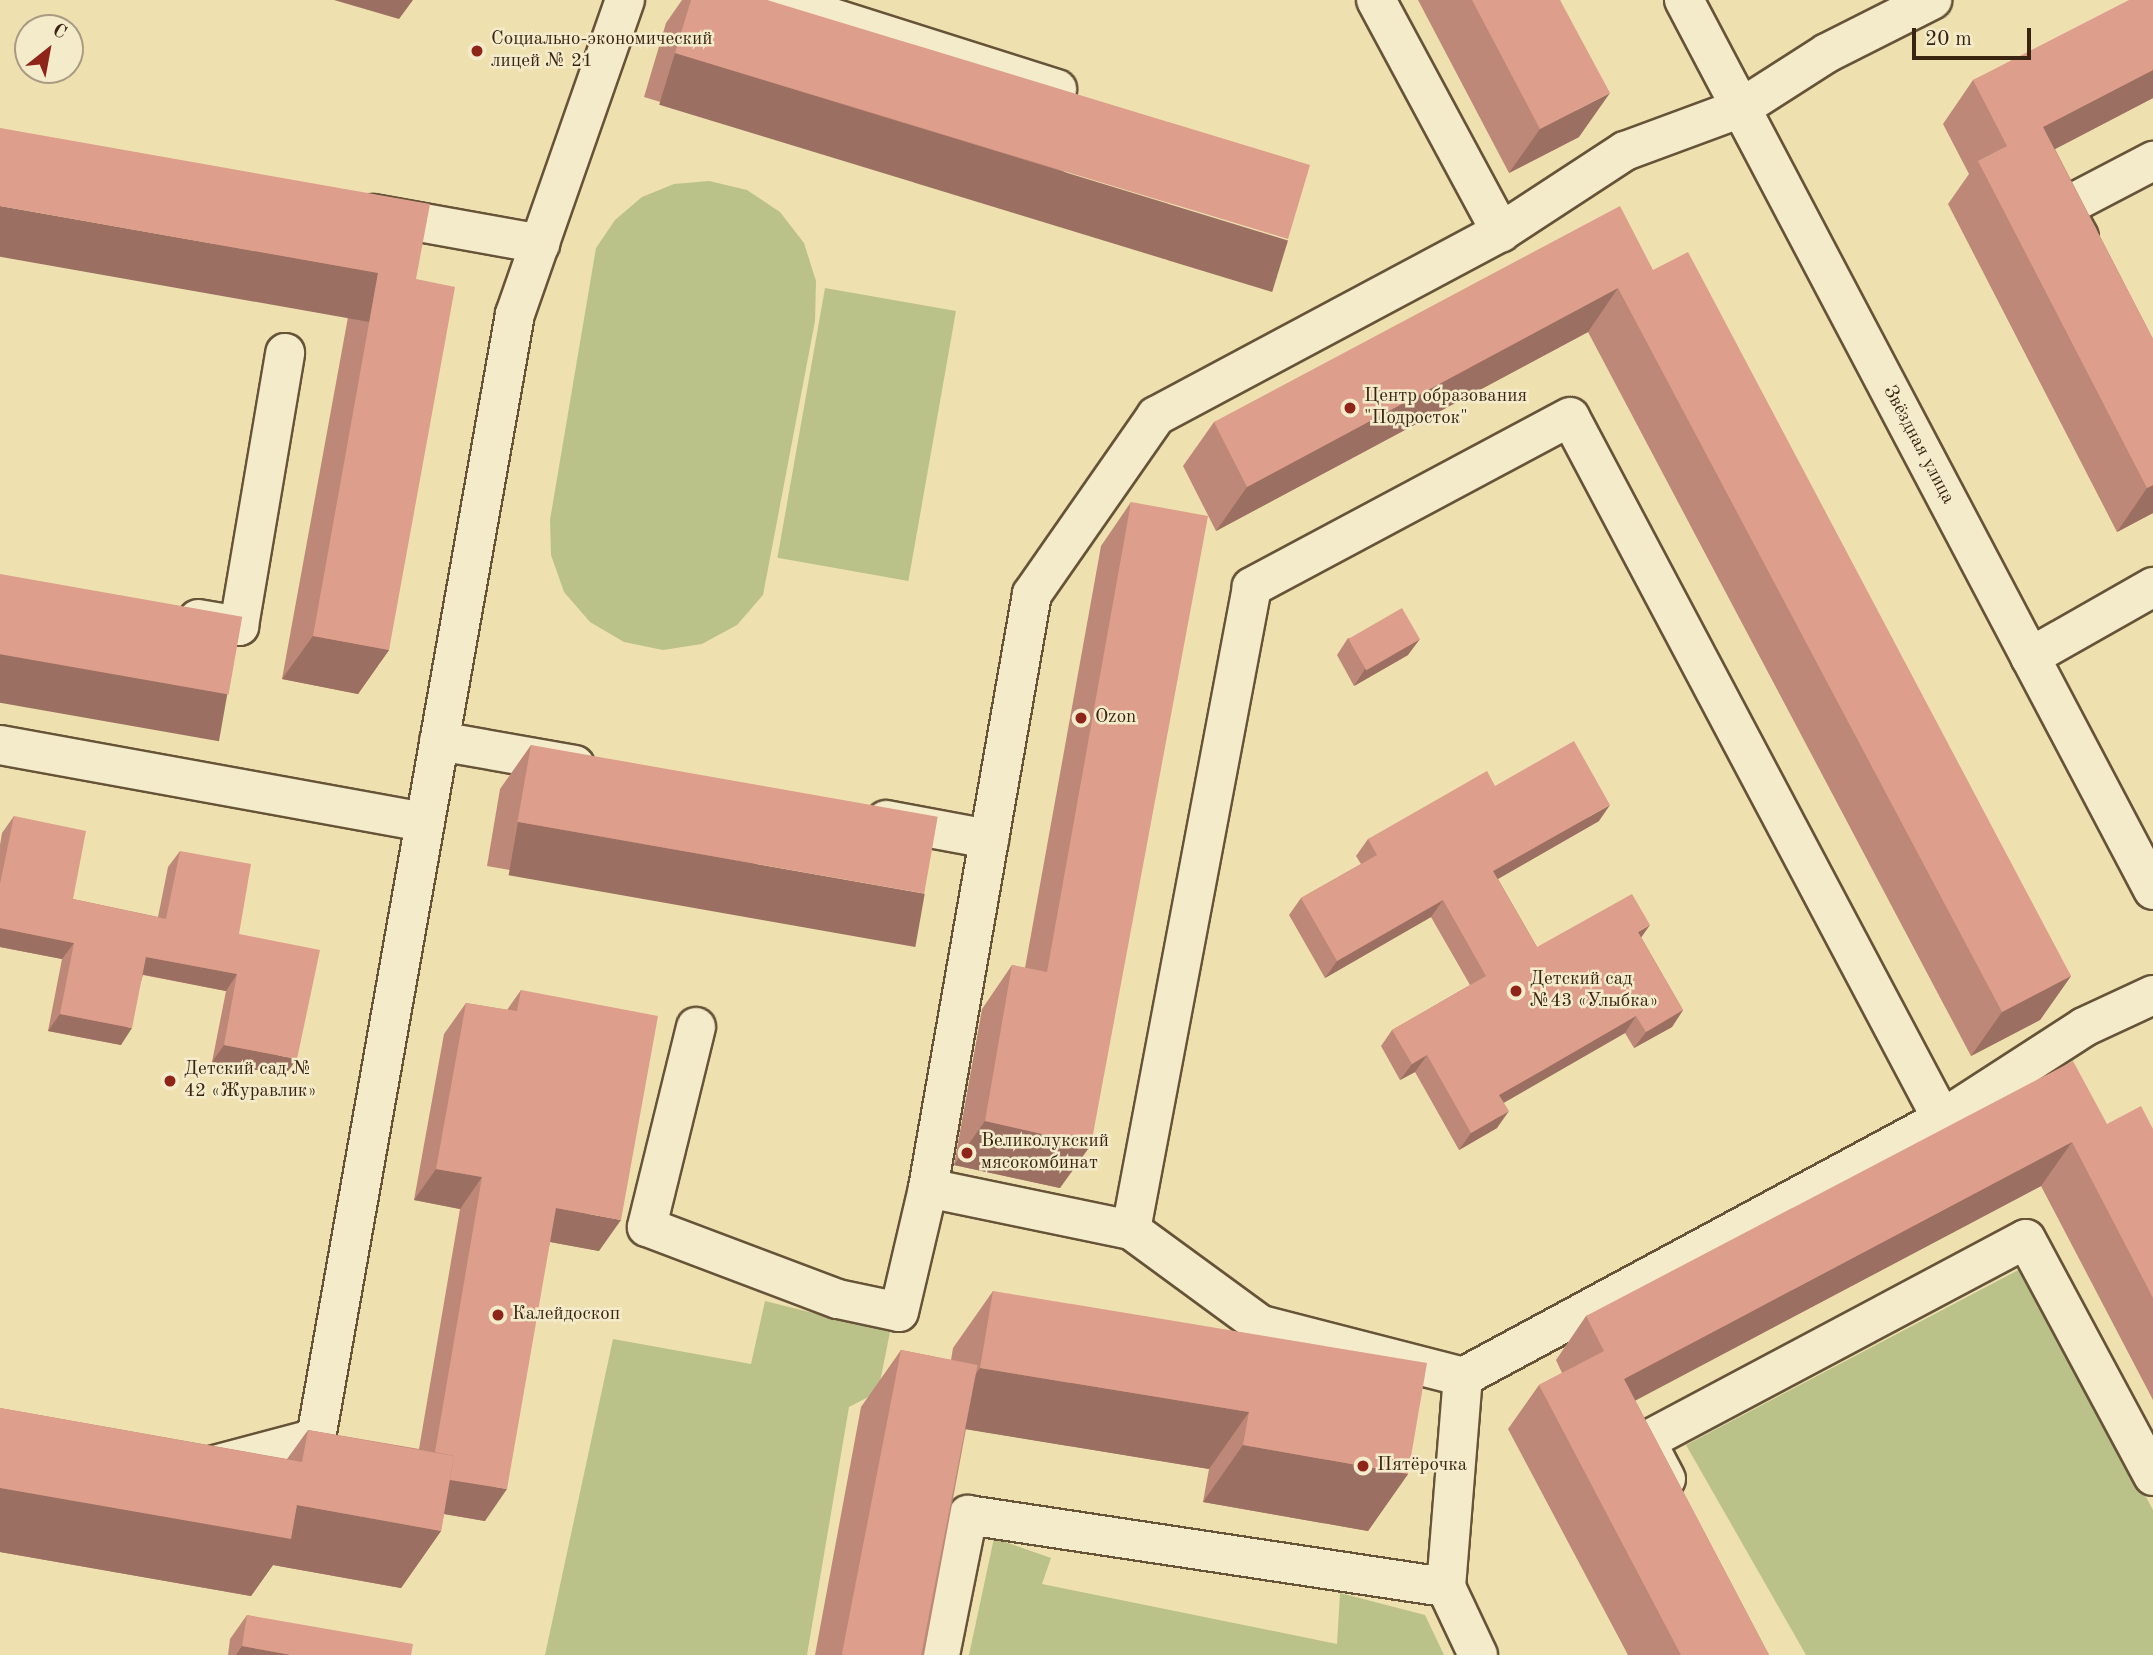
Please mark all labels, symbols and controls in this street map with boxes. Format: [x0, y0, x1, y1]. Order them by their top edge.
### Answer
north arrow [14, 14, 84, 84]
scale bar [1915, 14, 2034, 58]
text: С [49, 21, 69, 44]
place label: Социально-экономический лицей № 21 [491, 29, 712, 73]
text: 20 m [1925, 29, 1972, 50]
marker: Социально-экономический лицей № 21 [469, 43, 485, 59]
street label: Звёздная улица [1877, 382, 1959, 508]
place label: Центр образования "Подросток" [1364, 386, 1527, 430]
marker: Центр образования "Подросток" [1342, 400, 1358, 416]
place label: Ozon [1095, 707, 1136, 729]
marker: Ozon [1073, 710, 1089, 726]
place label: Детский сад №43 «Улыбка» [1530, 969, 1658, 1013]
marker: Детский сад №43 «Улыбка» [1508, 983, 1524, 999]
place label: Детский сад № 42 «Журавлик» [184, 1059, 317, 1103]
marker: Детский сад № 42 «Журавлик» [162, 1073, 178, 1089]
place label: Великолукский мясокомбинат [981, 1131, 1109, 1175]
marker: Великолукский мясокомбинат [959, 1145, 975, 1161]
place label: Калейдоскоп [512, 1304, 620, 1326]
marker: Калейдоскоп [490, 1307, 506, 1323]
place label: Пятёрочка [1377, 1455, 1467, 1477]
marker: Пятёрочка [1355, 1458, 1371, 1474]

